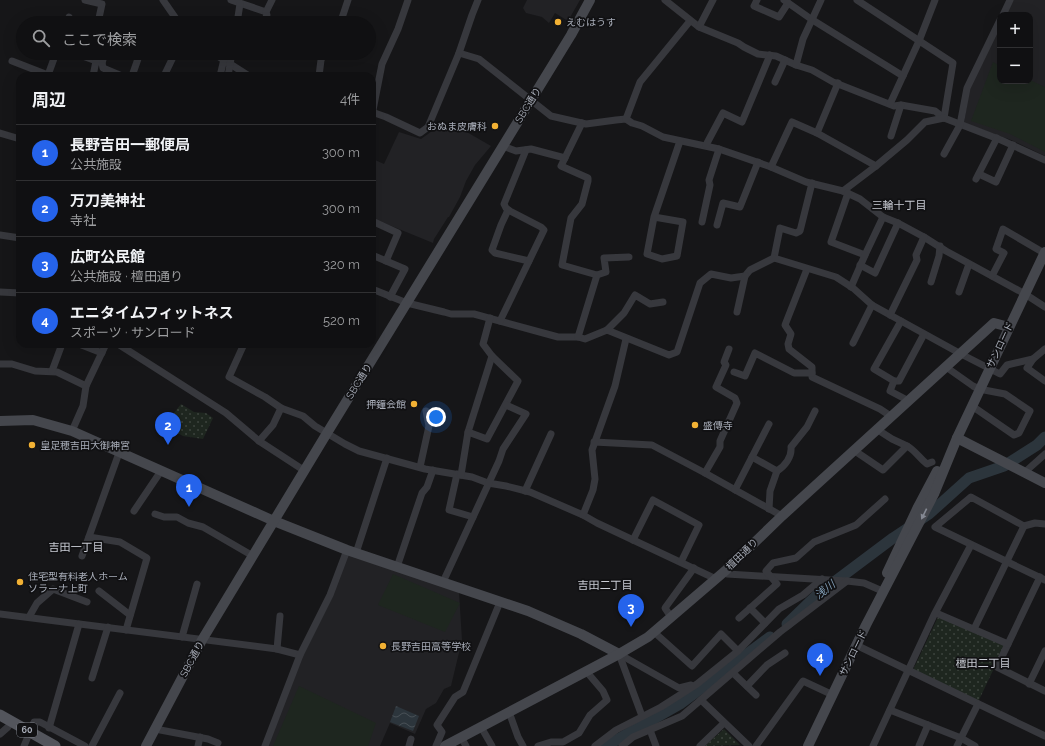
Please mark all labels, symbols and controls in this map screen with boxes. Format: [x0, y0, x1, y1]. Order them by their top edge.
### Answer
map controls [997, 12, 1033, 84]
button: + [997, 12, 1033, 48]
search box [16, 16, 376, 60]
marker: えむはうす [553, 17, 563, 27]
place label: えむはうす [566, 17, 616, 28]
icon: search [30, 27, 52, 49]
text: ここで検索 [62, 31, 137, 49]
button: − [997, 48, 1033, 84]
street label: SBC通り [513, 85, 543, 125]
text: 周辺 [32, 90, 66, 110]
text: 4件 [340, 92, 360, 107]
place label: おぬま皮膚科 [427, 121, 487, 132]
marker: おぬま皮膚科 [490, 121, 500, 131]
text: 長野吉田一郵便局 [70, 136, 190, 154]
text: 1 [42, 145, 48, 160]
text: 300 m [322, 145, 360, 160]
text: 公共施設 [70, 157, 122, 172]
text: 万刀美神社 [70, 192, 145, 210]
district label: 三輪十丁目 [872, 199, 927, 212]
text: 2 [41, 201, 49, 216]
text: 300 m [322, 201, 360, 216]
text: 寺社 [70, 213, 96, 228]
text: 広町公民館 [70, 248, 145, 266]
text: 3 [41, 257, 49, 272]
text: 320 m [323, 257, 360, 272]
text: 公共施設 · 檀田通り [70, 269, 183, 284]
text: エニタイムフィットネス [70, 304, 234, 322]
text: 4 [41, 313, 49, 328]
text: 520 m [323, 313, 360, 328]
street label: サンロード [984, 320, 1016, 370]
text: スポーツ · サンロード [70, 325, 196, 340]
street label: SBC通り [344, 361, 374, 401]
place label: 押鐘会館 [366, 399, 406, 410]
marker: 押鐘会館 [409, 399, 419, 409]
your location [426, 407, 446, 427]
pin: 2 [155, 412, 181, 445]
marker: 盛傳寺 [690, 420, 700, 430]
place label: 盛傳寺 [703, 420, 733, 431]
marker: 皇足穂吉田大御神宮 [27, 440, 37, 450]
place label: 皇足穂吉田大御神宮 [40, 440, 130, 451]
pin: 1 [176, 474, 202, 507]
one-way arrow [921, 509, 927, 520]
street label: 檀田通り [724, 536, 760, 572]
district label: 吉田一丁目 [49, 541, 104, 554]
place label: 住宅型有料老人ホーム ソラーナ上町 [28, 571, 128, 594]
marker: 住宅型有料老人ホーム ソラーナ上町 [15, 577, 25, 587]
water label: 浅川 [812, 577, 838, 602]
district label: 吉田二丁目 [578, 579, 633, 592]
pin: 3 [618, 594, 644, 627]
street label: サンロード [837, 628, 869, 678]
street label: SBC通り [178, 639, 206, 679]
marker: 長野吉田高等学校 [378, 641, 388, 651]
place label: 長野吉田高等学校 [391, 641, 471, 652]
pin: 4 [807, 643, 833, 676]
district label: 檀田二丁目 [956, 657, 1011, 670]
road number: 60 [17, 723, 37, 737]

